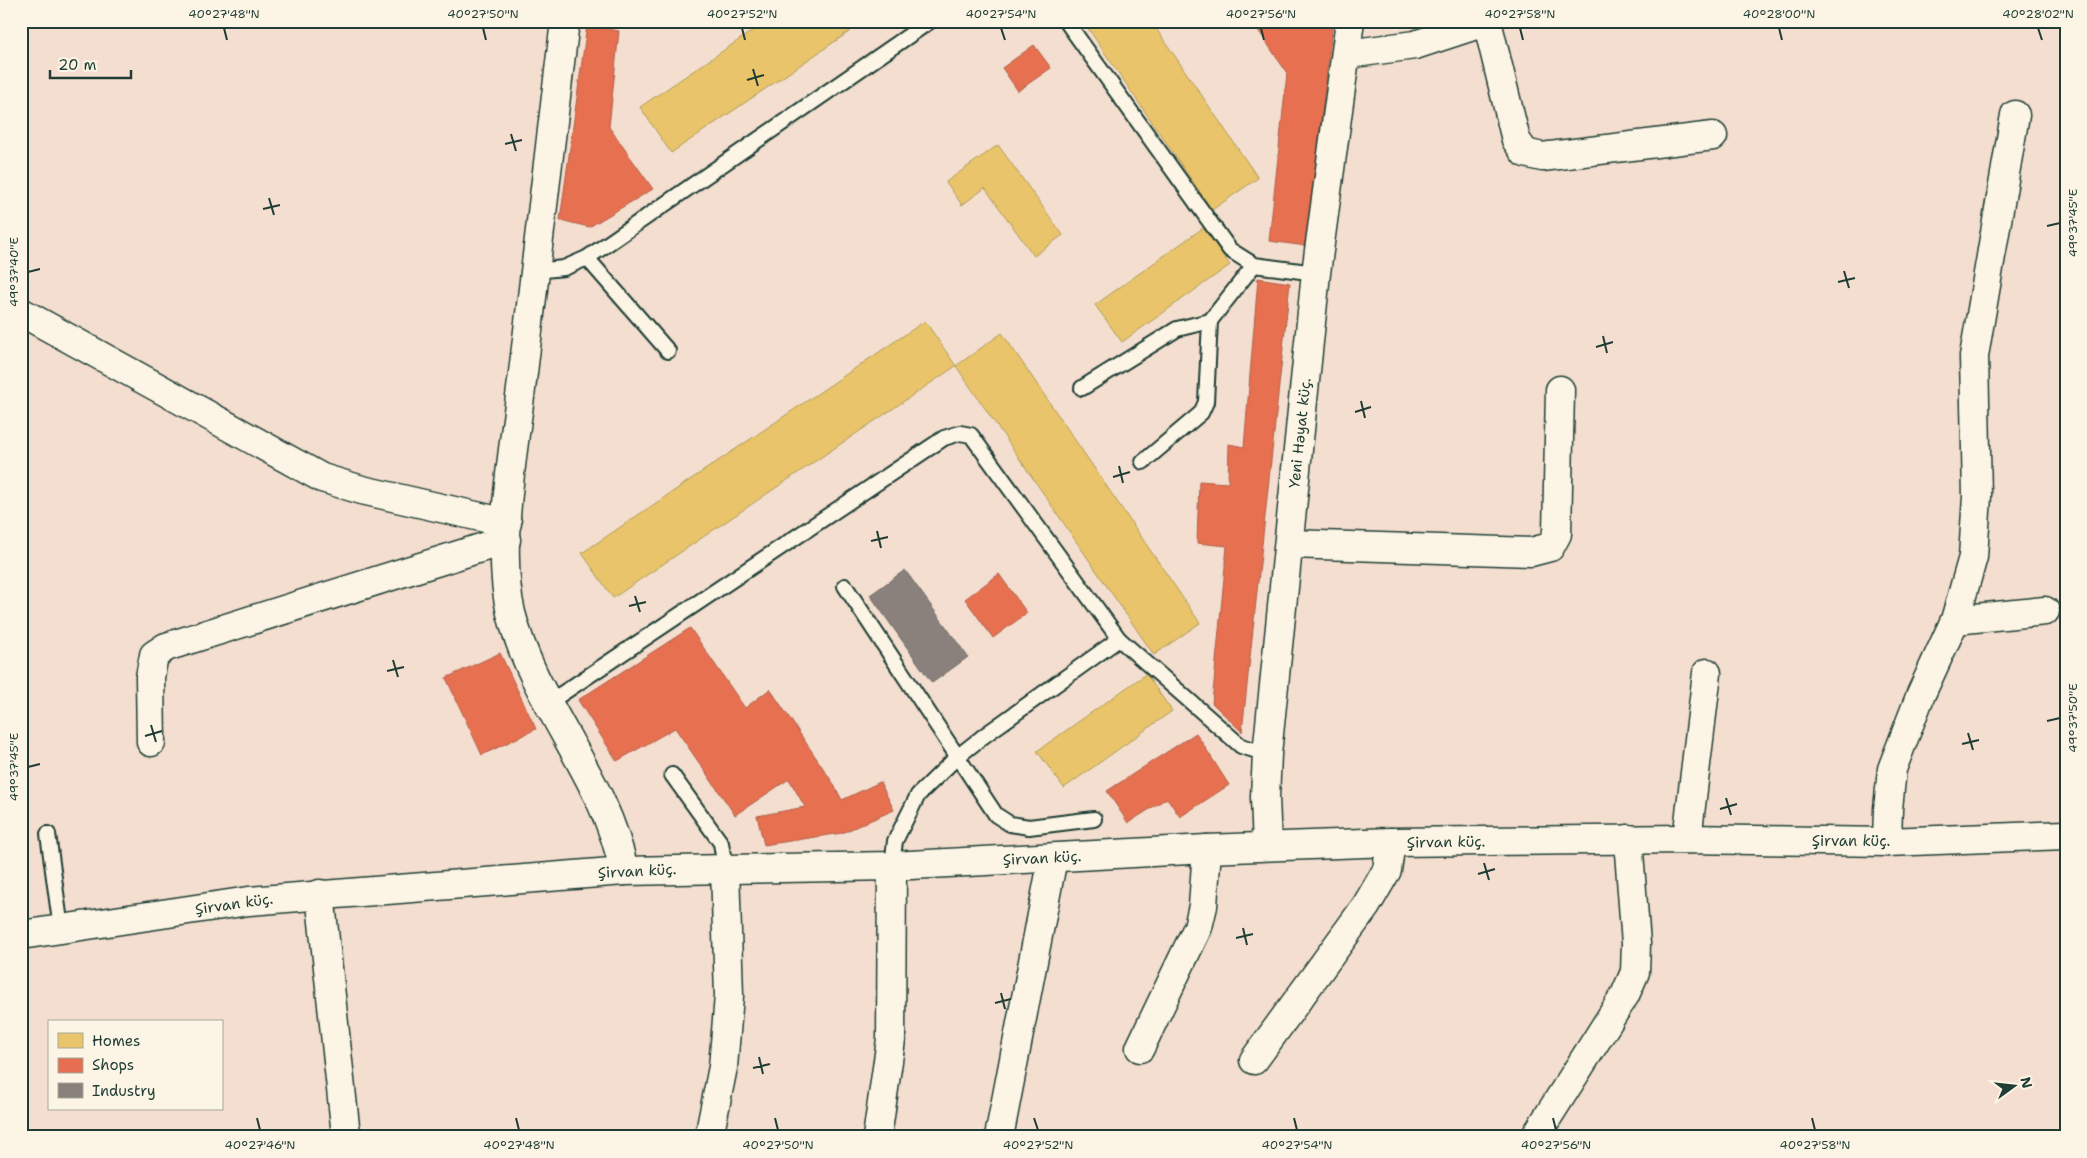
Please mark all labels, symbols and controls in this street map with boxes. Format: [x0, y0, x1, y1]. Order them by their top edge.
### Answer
text: 40°27'48"N [188, 6, 260, 22]
text: 40°27'50"N [447, 6, 519, 22]
text: 40°27'52"N [707, 6, 777, 22]
text: 40°27'54"N [965, 6, 1037, 22]
text: 40°27'56"N [1226, 6, 1296, 22]
text: 40°27'58"N [1484, 6, 1556, 22]
text: 40°28'00"N [1743, 6, 1815, 22]
text: 40°28'02"N [2002, 6, 2074, 22]
scale bar [50, 48, 131, 80]
text: 20 m [58, 55, 97, 75]
text: 49°37'45"E [2065, 189, 2081, 257]
text: 49°37'40"E [6, 237, 22, 307]
street label: Yeni Həyat küç. [1284, 377, 1316, 489]
text: 49°37'50"E [2065, 683, 2081, 753]
text: 49°37'45"E [6, 733, 22, 801]
street label: Şirvan küç. [1407, 831, 1486, 853]
street label: Şirvan küç. [1812, 831, 1890, 851]
street label: Şirvan küç. [1002, 846, 1082, 870]
street label: Şirvan küç. [597, 859, 677, 883]
street label: Şirvan küç. [194, 889, 274, 919]
legend [48, 1020, 222, 1110]
text: Homes [92, 1031, 140, 1051]
text: Shops [92, 1055, 134, 1075]
north arrow [1990, 1060, 2040, 1110]
text: N [2016, 1075, 2037, 1090]
text: Industry [92, 1081, 156, 1101]
text: 40°27'46"N [224, 1137, 296, 1153]
text: 40°27'48"N [483, 1137, 555, 1153]
text: 40°27'50"N [742, 1137, 814, 1153]
text: 40°27'52"N [1003, 1137, 1073, 1153]
text: 40°27'54"N [1261, 1137, 1333, 1153]
text: 40°27'56"N [1521, 1137, 1591, 1153]
text: 40°27'58"N [1779, 1137, 1851, 1153]

